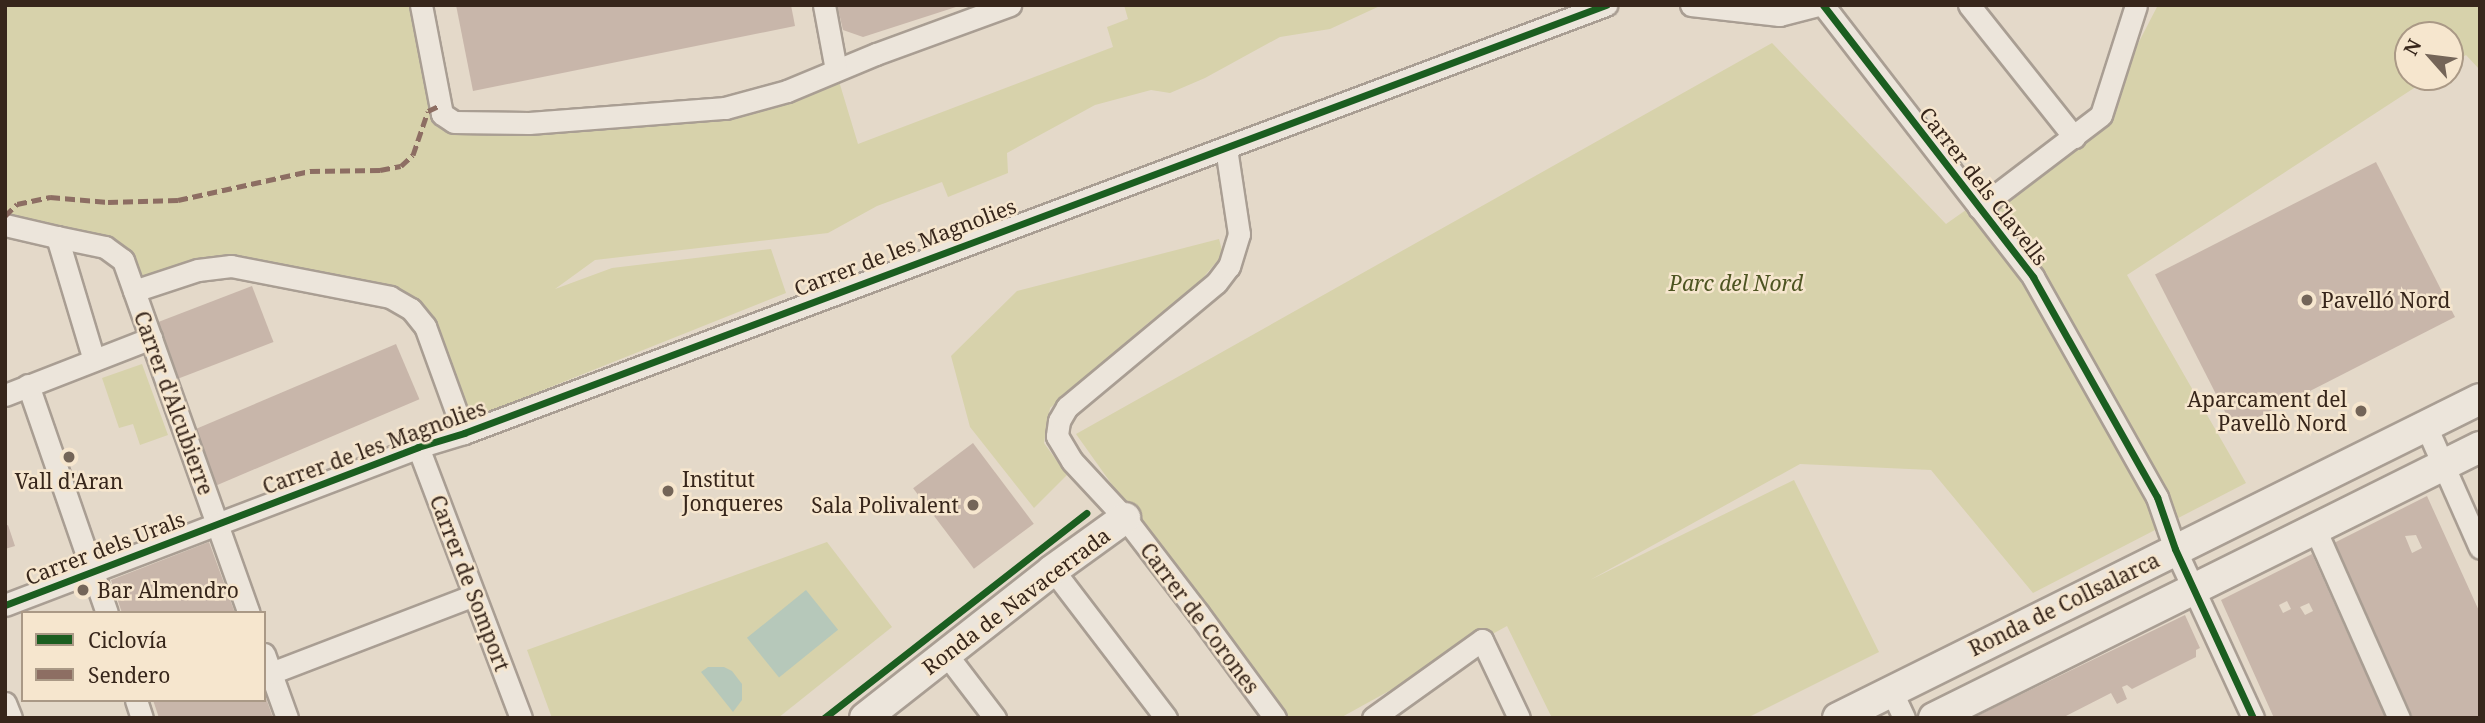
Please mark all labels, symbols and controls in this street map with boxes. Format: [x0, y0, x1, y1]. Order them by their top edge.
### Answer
north arrow [2394, 21, 2464, 91]
text: N [2397, 34, 2427, 60]
street label: Carrer dels Clavells [1914, 102, 2054, 270]
street label: Carrer de les Magnolies [790, 193, 1020, 301]
park label: Parc del Nord [1669, 270, 1803, 296]
place label: Pavelló Nord [2321, 287, 2450, 313]
marker: Pavelló Nord [2299, 292, 2315, 308]
street label: Carrer d'Alcubierre [129, 308, 219, 498]
place label: Aparcament del Pavellò Nord [2187, 386, 2347, 436]
street label: Carrer de les Magnolies [259, 395, 489, 499]
marker: Aparcament del Pavellò Nord [2353, 403, 2369, 419]
marker: Vall d'Aran [61, 449, 77, 465]
place label: Institut Jonqueres [682, 466, 783, 516]
place label: Vall d'Aran [15, 468, 123, 494]
marker: Institut Jonqueres [660, 483, 676, 499]
street label: Carrer de Somport [425, 491, 515, 675]
place label: Sala Polivalent [811, 492, 959, 518]
marker: Sala Polivalent [965, 497, 981, 513]
street label: Carrer dels Urals [22, 506, 188, 590]
street label: Ronda de Navacerrada [917, 522, 1115, 680]
street label: Carrer de Corones [1135, 538, 1265, 698]
street label: Ronda de Collsalarca [1965, 547, 2163, 661]
place label: Bar Almendro [97, 577, 239, 603]
marker: Bar Almendro [75, 582, 91, 598]
legend [21, 611, 266, 702]
text: Ciclovía [88, 626, 167, 654]
text: Sendero [88, 661, 170, 689]

